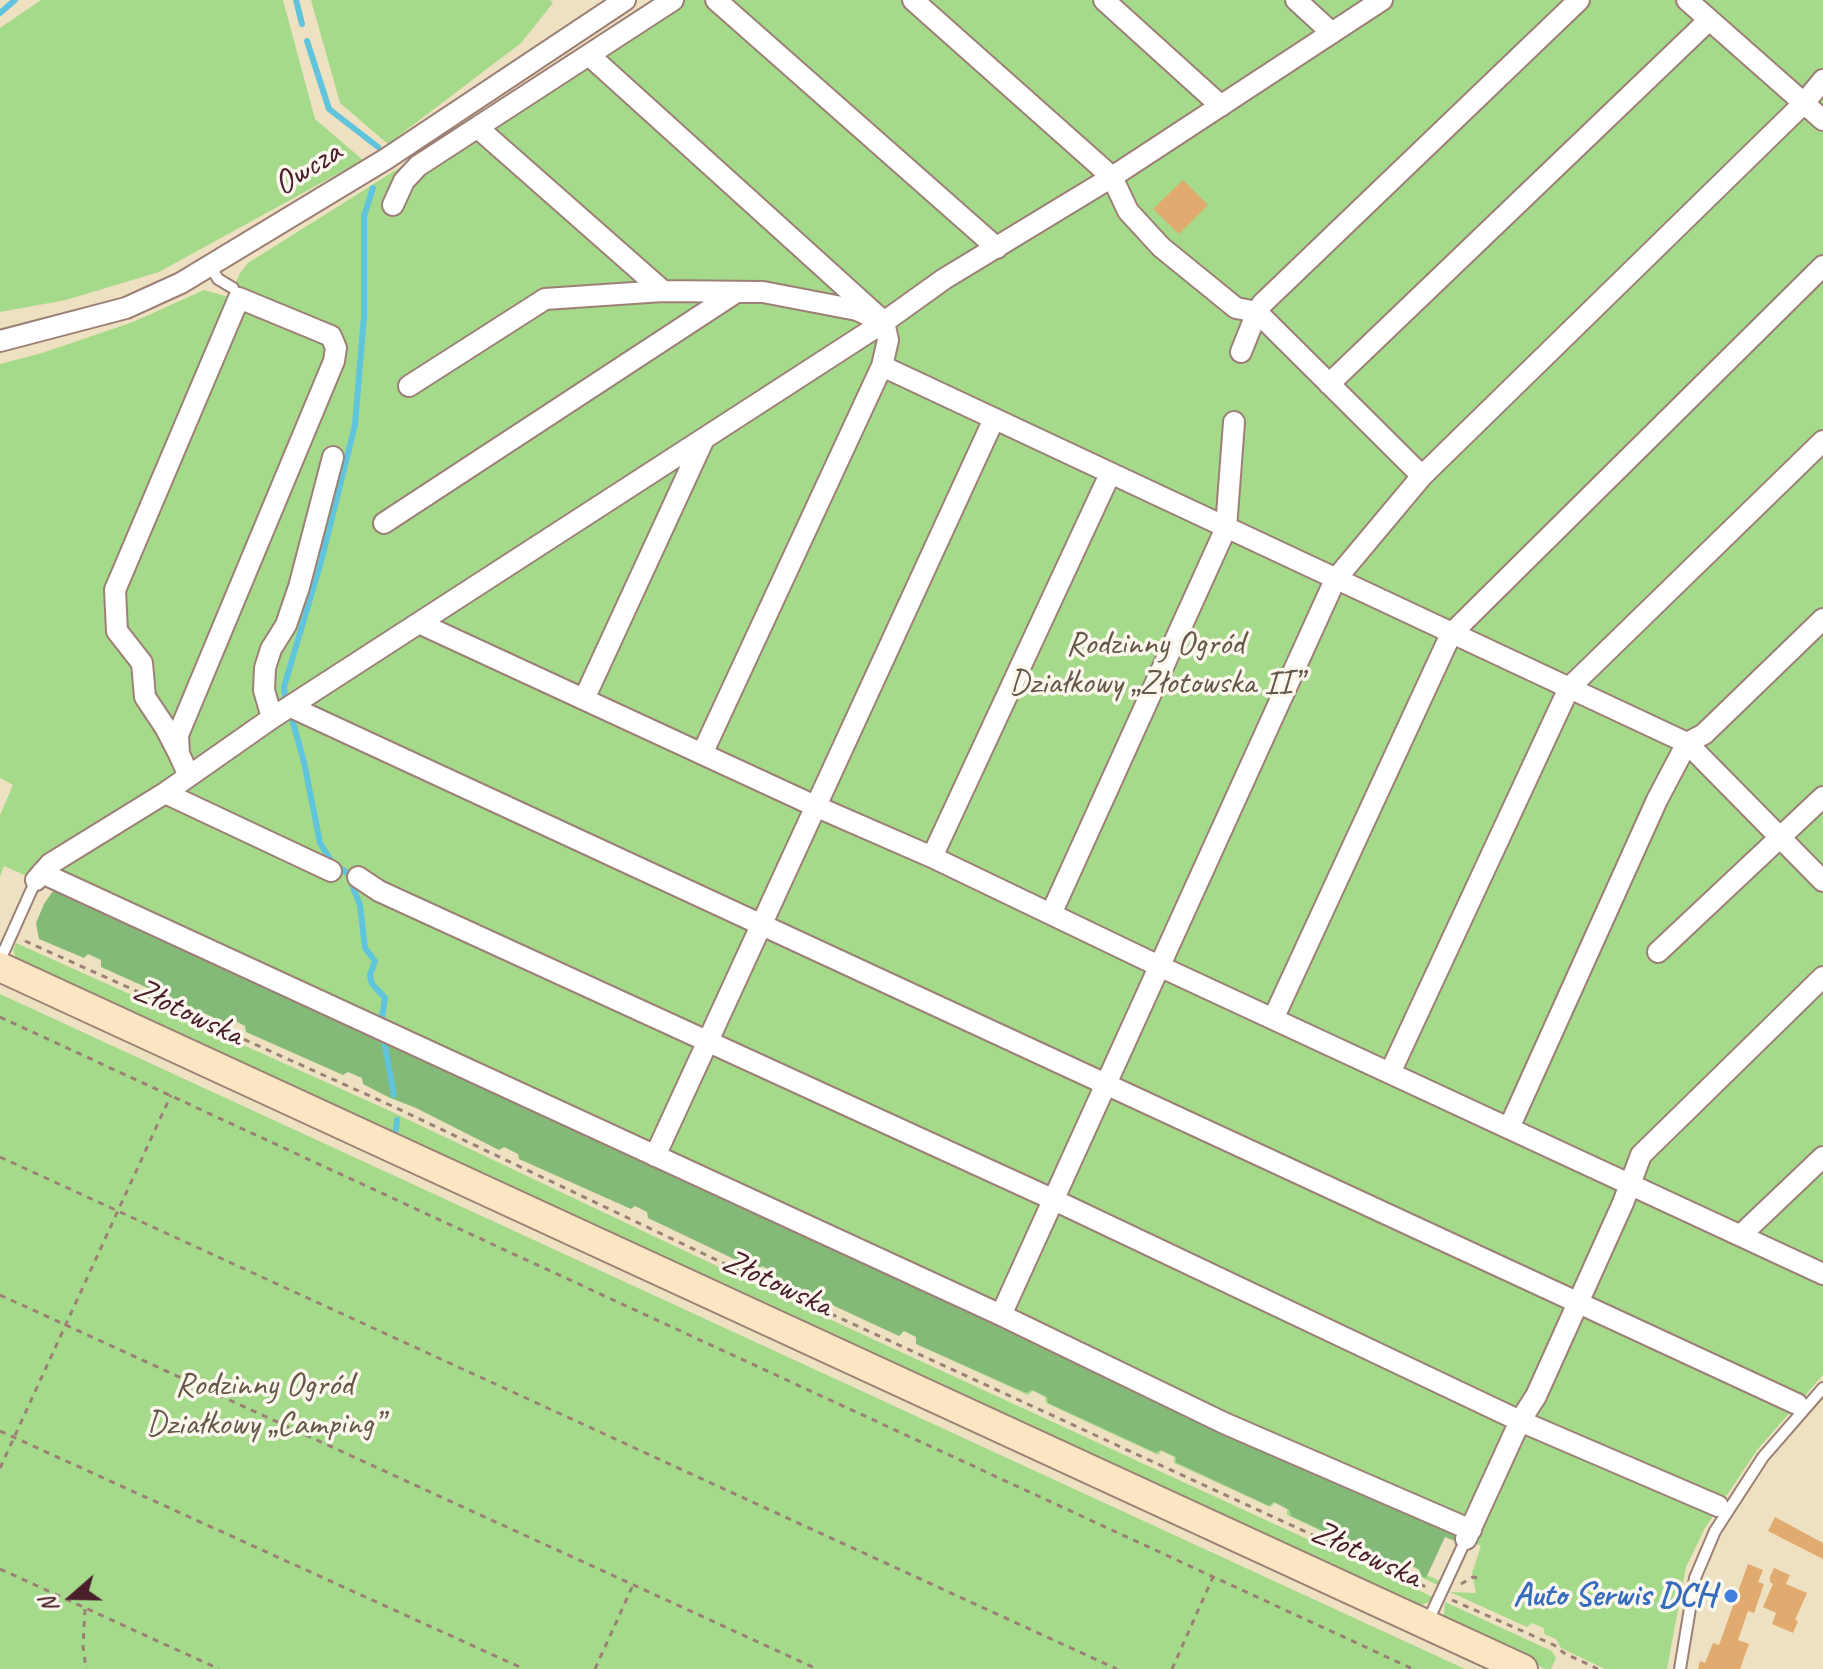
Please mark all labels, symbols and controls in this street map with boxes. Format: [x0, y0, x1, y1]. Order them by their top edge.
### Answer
street label: Owcza [267, 133, 349, 205]
park label: Rodzinny Ogród Działkowy „Złotowska II” [1009, 625, 1301, 704]
street label: Złotowska [127, 970, 249, 1056]
street label: Złotowska [716, 1241, 838, 1327]
park label: Rodzinny Ogród Działkowy „Camping” [146, 1366, 382, 1446]
street label: Złotowska [1305, 1512, 1427, 1598]
north arrow [32, 1557, 112, 1637]
place label: Auto Serwis DCH [1513, 1576, 1715, 1616]
marker: Auto Serwis DCH [1722, 1587, 1740, 1605]
text: N [34, 1594, 65, 1616]

